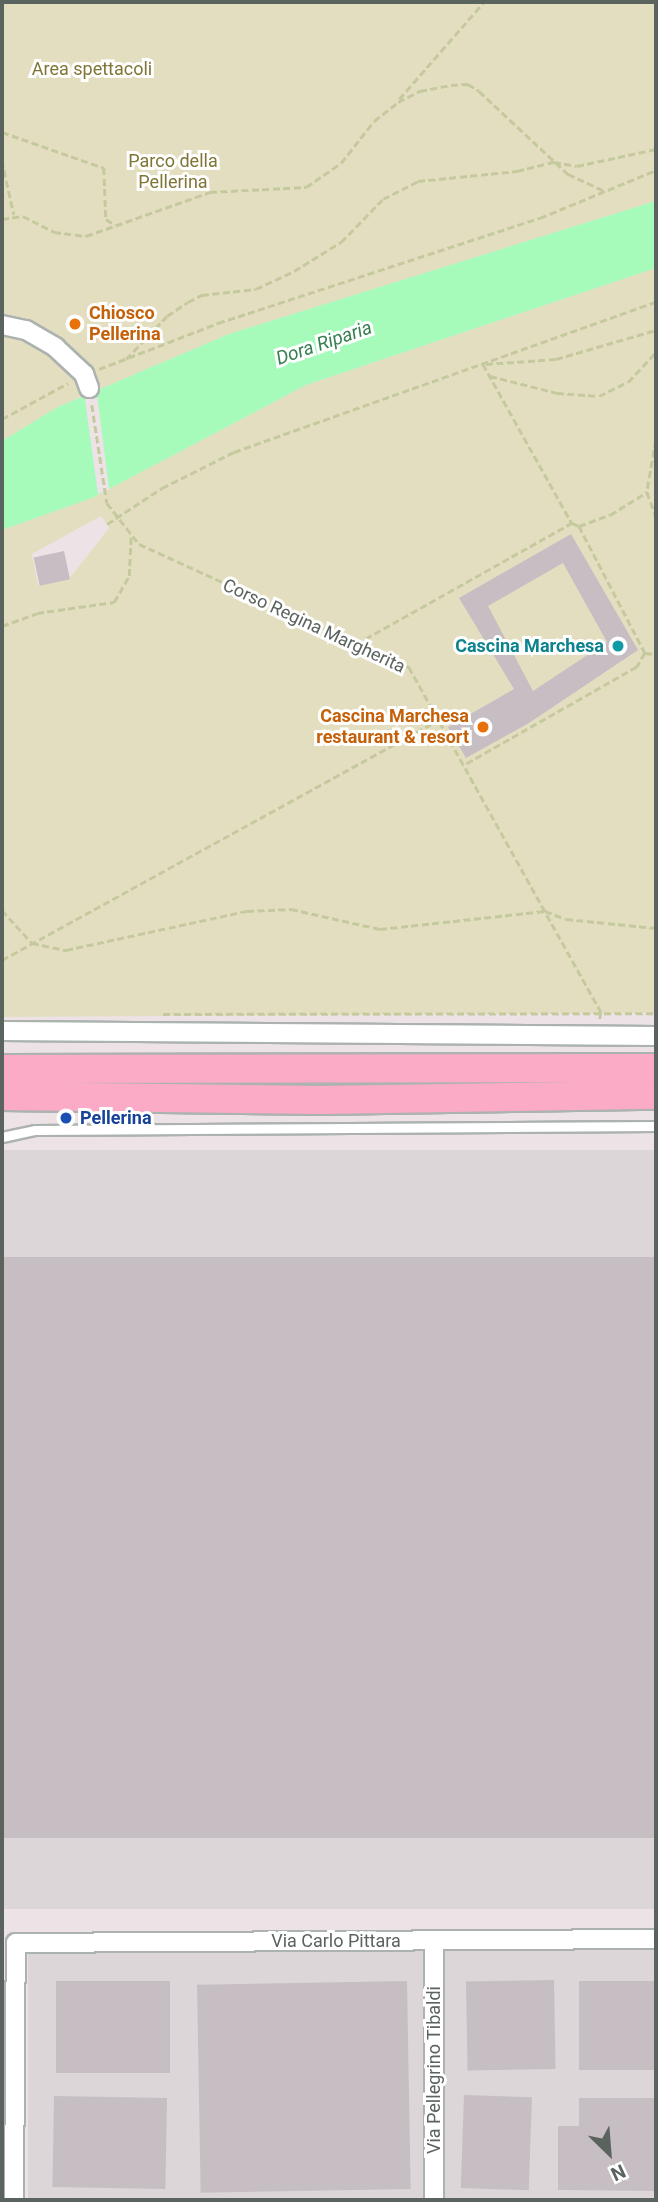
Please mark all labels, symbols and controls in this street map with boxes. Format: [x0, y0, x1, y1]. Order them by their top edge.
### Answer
park label: Area spettacoli [32, 58, 152, 80]
park label: Parco della Pellerina [128, 151, 218, 194]
place label: Chiosco Pellerina [89, 303, 161, 346]
marker: Chiosco Pellerina [67, 316, 83, 332]
water label: Dora Riparia [273, 316, 375, 370]
street label: Corso Regina Margherita [219, 574, 409, 678]
place label: Cascina Marchesa [455, 635, 604, 657]
marker: Cascina Marchesa [610, 638, 626, 654]
place label: Cascina Marchesa restaurant & resort [316, 706, 469, 748]
marker: Cascina Marchesa restaurant & resort [475, 719, 491, 735]
place label: Pellerina [80, 1107, 152, 1129]
marker: Pellerina [58, 1110, 74, 1126]
street label: Via Carlo Pittara [271, 1930, 401, 1952]
street label: Via Pellegrino Tibaldi [423, 1986, 445, 2154]
north arrow [574, 2118, 644, 2188]
text: N [607, 2159, 629, 2186]

